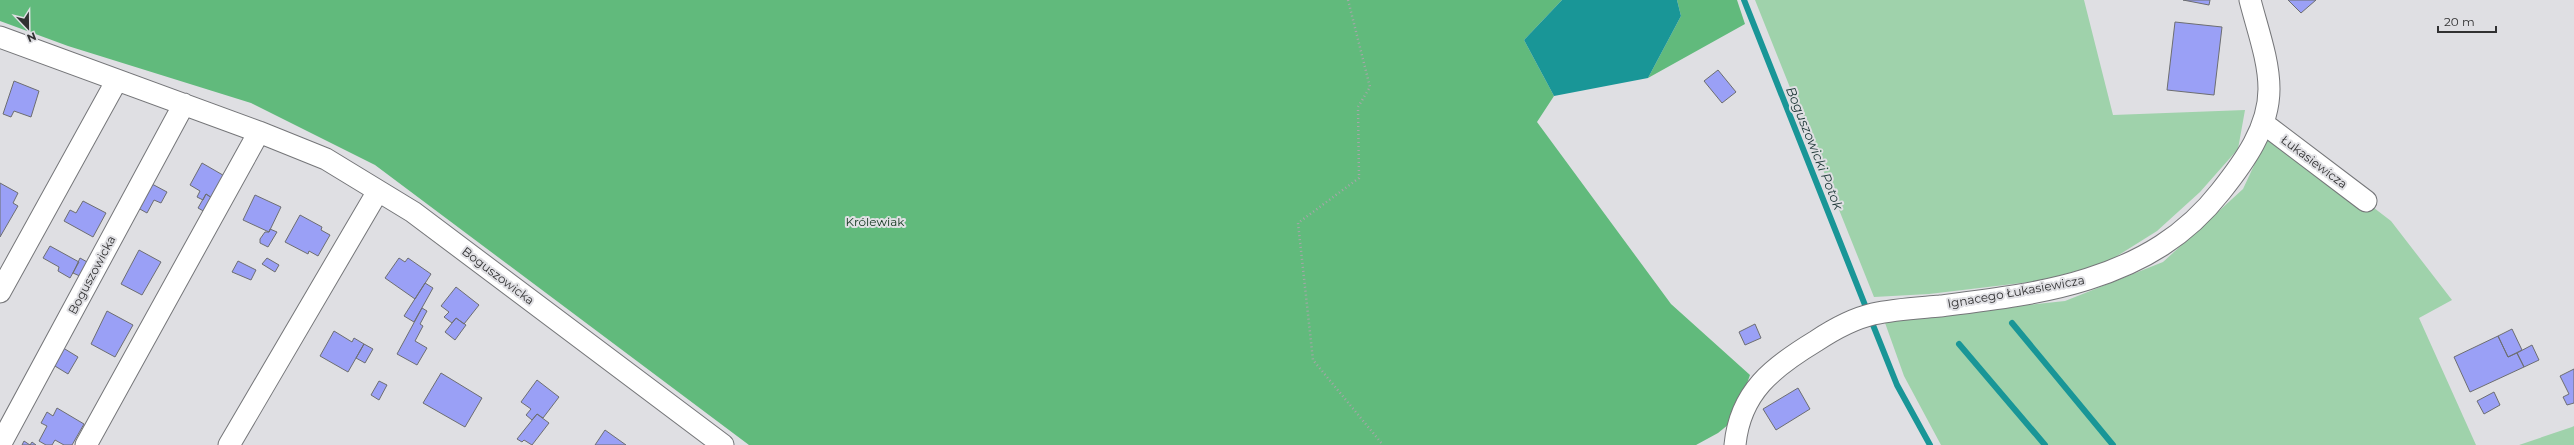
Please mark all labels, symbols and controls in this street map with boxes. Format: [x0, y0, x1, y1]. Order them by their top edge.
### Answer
north arrow [8, 8, 48, 48]
scale bar [2438, 8, 2496, 34]
text: 20 m [2444, 14, 2475, 29]
text: N [25, 29, 38, 45]
water label: Boguszowicki Potok [1783, 84, 1848, 213]
street label: Łukasiewicza [2278, 132, 2350, 191]
park label: Królewiak [846, 214, 905, 229]
street label: Boguszowicka [65, 233, 119, 317]
street label: Boguszowicka [459, 244, 537, 308]
street label: Ignacego Łukasiewicza [1946, 272, 2086, 311]

